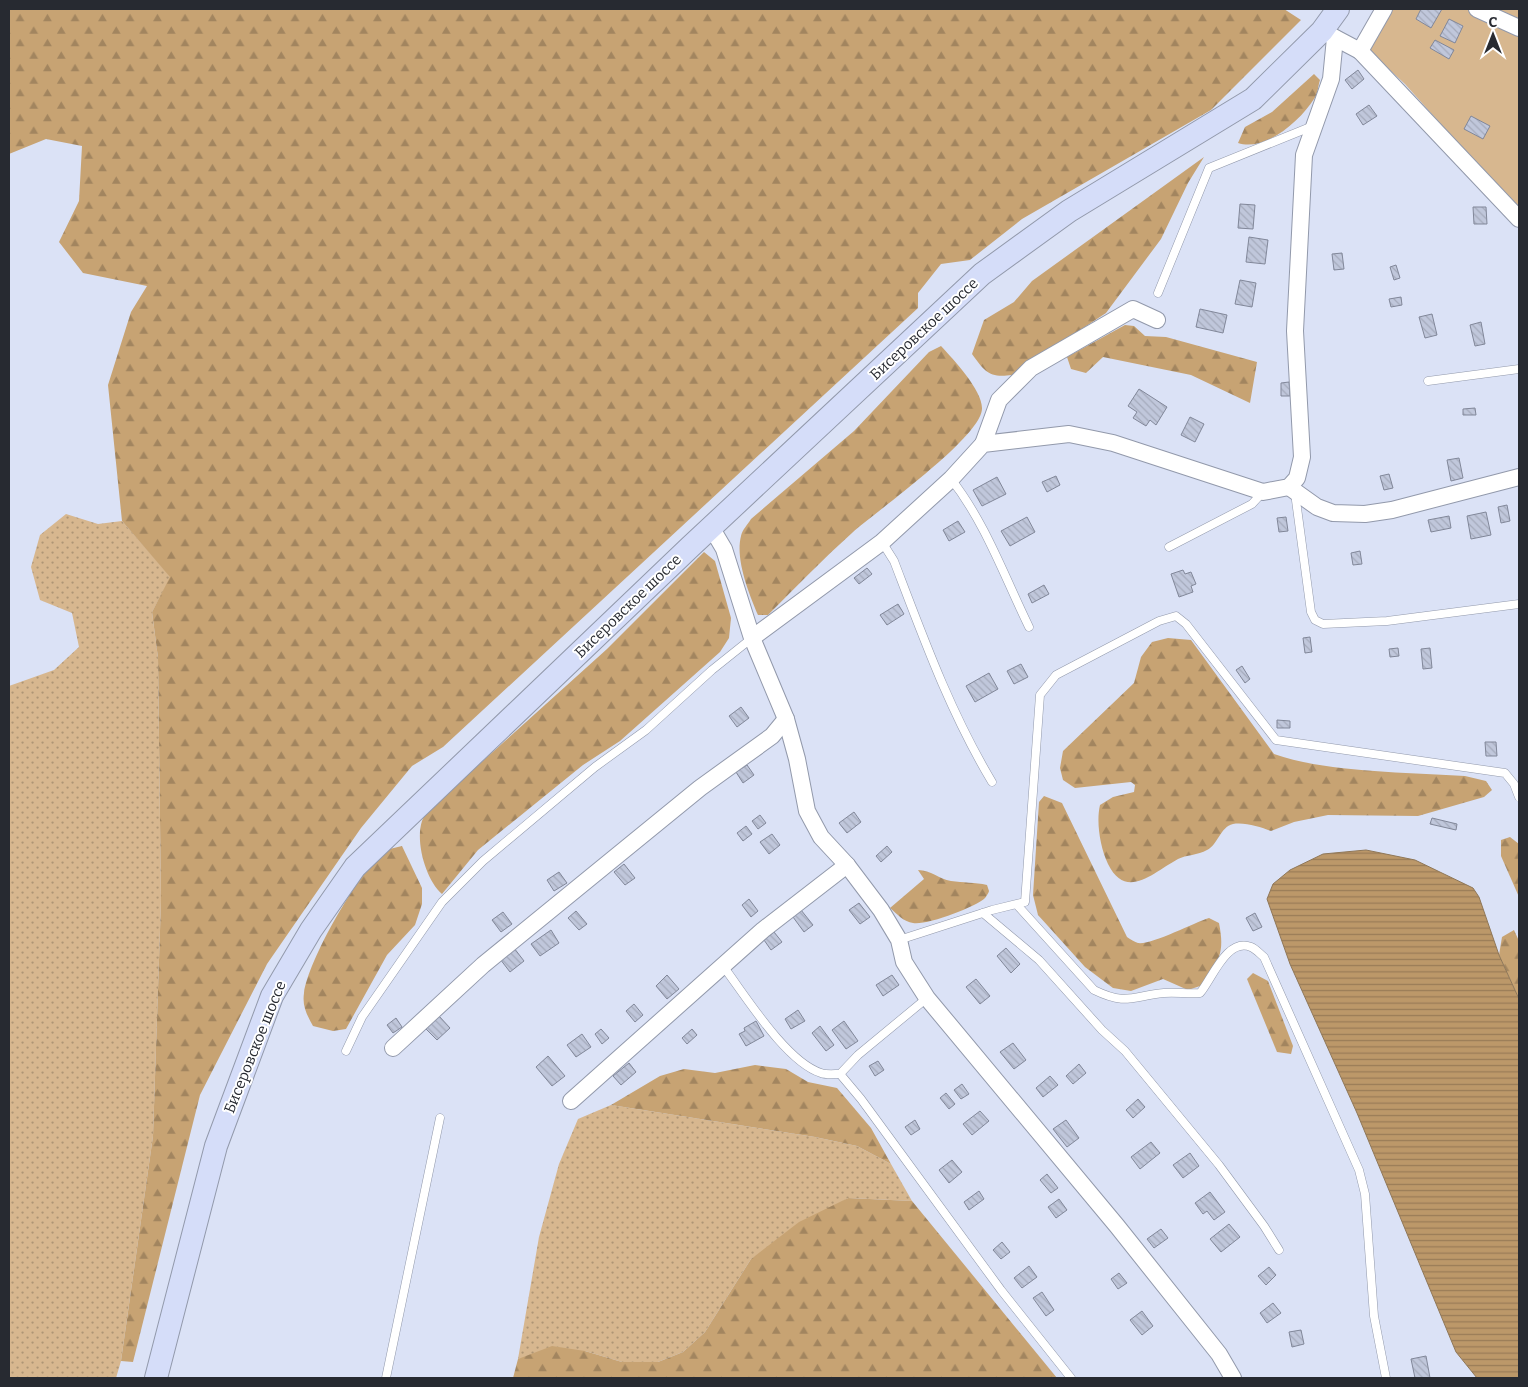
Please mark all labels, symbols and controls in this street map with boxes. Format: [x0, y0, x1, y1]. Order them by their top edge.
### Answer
north arrow [1468, 10, 1518, 60]
text: С [1489, 14, 1498, 31]
street label: Бисеровское шоссе [866, 274, 982, 384]
street label: Бисеровское шоссе [571, 550, 685, 662]
street label: Бисеровское шоссе [220, 978, 290, 1116]

